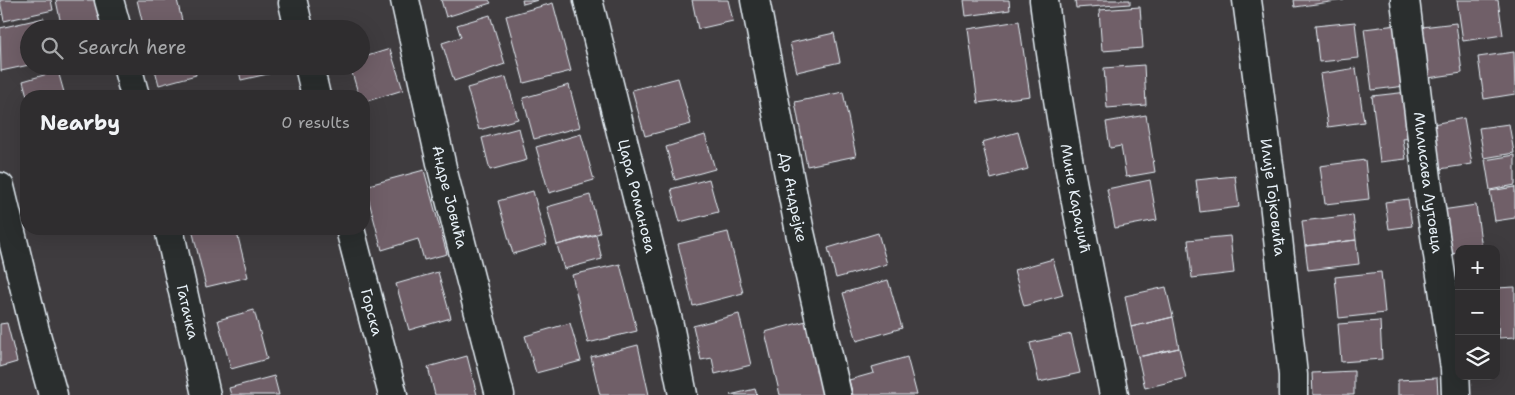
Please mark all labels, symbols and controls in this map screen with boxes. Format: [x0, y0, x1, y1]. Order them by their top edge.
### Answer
search box [20, 20, 370, 75]
icon: search [38, 34, 66, 62]
text: Search here [78, 35, 187, 60]
text: Nearby [40, 109, 120, 137]
street label: Милисава Лутовца [1409, 111, 1448, 255]
text: 0 results [281, 112, 350, 133]
street label: Цара Романова [613, 137, 661, 256]
street label: Илије Гојковића [1256, 137, 1290, 258]
street label: Мине Караџић [1056, 142, 1096, 255]
street label: Андре Јовића [427, 144, 472, 251]
street label: Др Андрејке [775, 151, 812, 244]
map controls [1455, 245, 1500, 380]
button: + [1455, 245, 1500, 290]
street label: Гатачка [172, 283, 203, 342]
street label: Горска [356, 287, 387, 339]
button: − [1455, 290, 1500, 335]
button: layers [1455, 335, 1500, 380]

